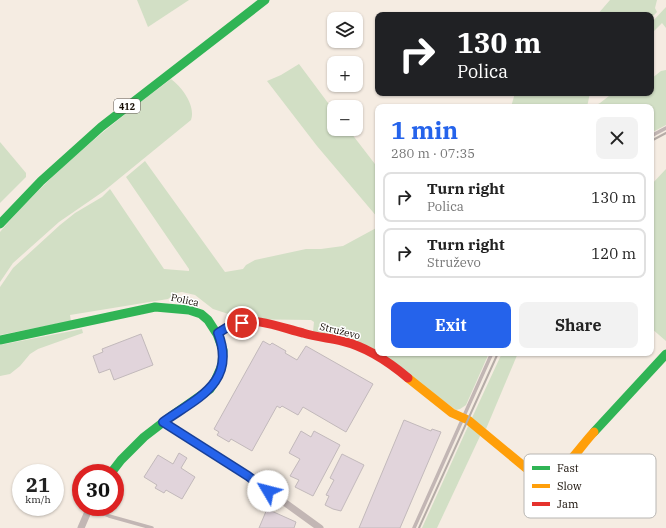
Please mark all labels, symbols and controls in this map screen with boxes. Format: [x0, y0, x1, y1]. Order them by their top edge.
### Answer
map controls [327, 12, 363, 136]
button: layers [327, 12, 363, 48]
text: 130 m [457, 24, 541, 61]
icon: right [391, 28, 443, 80]
button: + [327, 56, 363, 92]
text: Polica [457, 60, 508, 83]
road number: 412 [114, 99, 140, 113]
button: − [327, 100, 363, 136]
text: 1 min [391, 114, 458, 146]
button: close [596, 117, 638, 159]
text: 280 m · 07:35 [391, 145, 475, 162]
text: Turn right [427, 179, 505, 198]
icon: right [393, 186, 415, 208]
text: 130 m [591, 188, 636, 207]
text: Polica [427, 198, 464, 215]
text: Turn right [427, 235, 505, 254]
icon: right [393, 242, 415, 264]
text: 120 m [591, 244, 636, 263]
text: Struževo [427, 254, 481, 271]
street label: Polica [170, 291, 201, 309]
button: Exit [391, 302, 511, 348]
button: Share [519, 302, 638, 348]
pin [225, 306, 259, 340]
icon: arrive [231, 312, 253, 334]
street label: Struževo [318, 320, 362, 342]
legend [524, 454, 656, 518]
text: Fast [557, 461, 579, 475]
speed limit sign: 30 [72, 464, 124, 516]
position arrow [247, 470, 289, 512]
text: 21 [26, 471, 50, 498]
text: Slow [557, 479, 582, 493]
text: km/h [25, 493, 51, 506]
text: Jam [557, 497, 579, 511]

